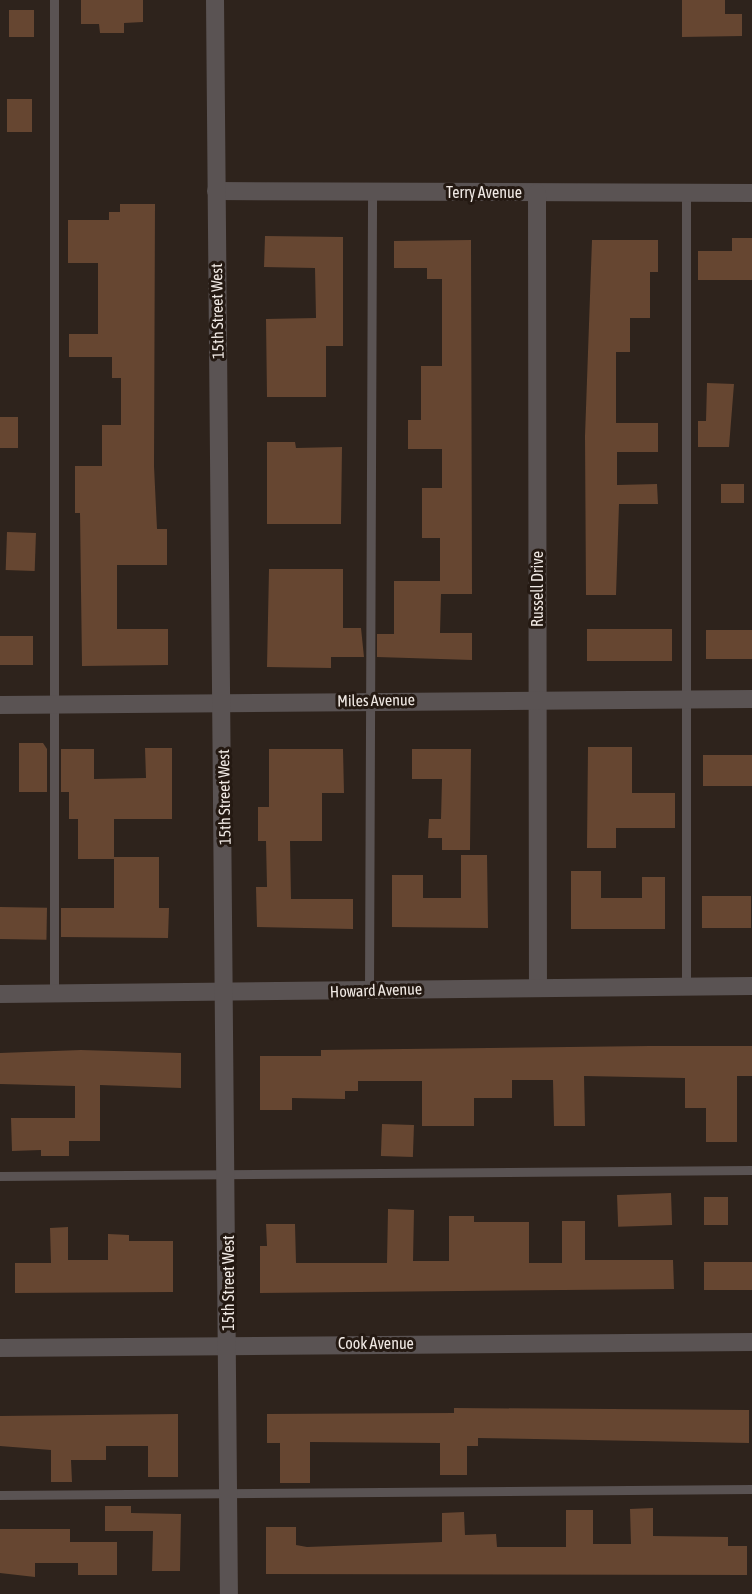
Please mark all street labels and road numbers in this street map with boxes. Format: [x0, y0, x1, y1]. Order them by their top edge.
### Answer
street label: Terry Avenue [446, 182, 522, 202]
street label: 15th Street West [207, 263, 227, 359]
street label: Russell Drive [527, 551, 547, 627]
street label: Miles Avenue [337, 690, 415, 710]
street label: 15th Street West [214, 749, 234, 845]
street label: Howard Avenue [330, 979, 422, 1001]
street label: 15th Street West [218, 1235, 238, 1331]
street label: Cook Avenue [338, 1333, 414, 1353]

